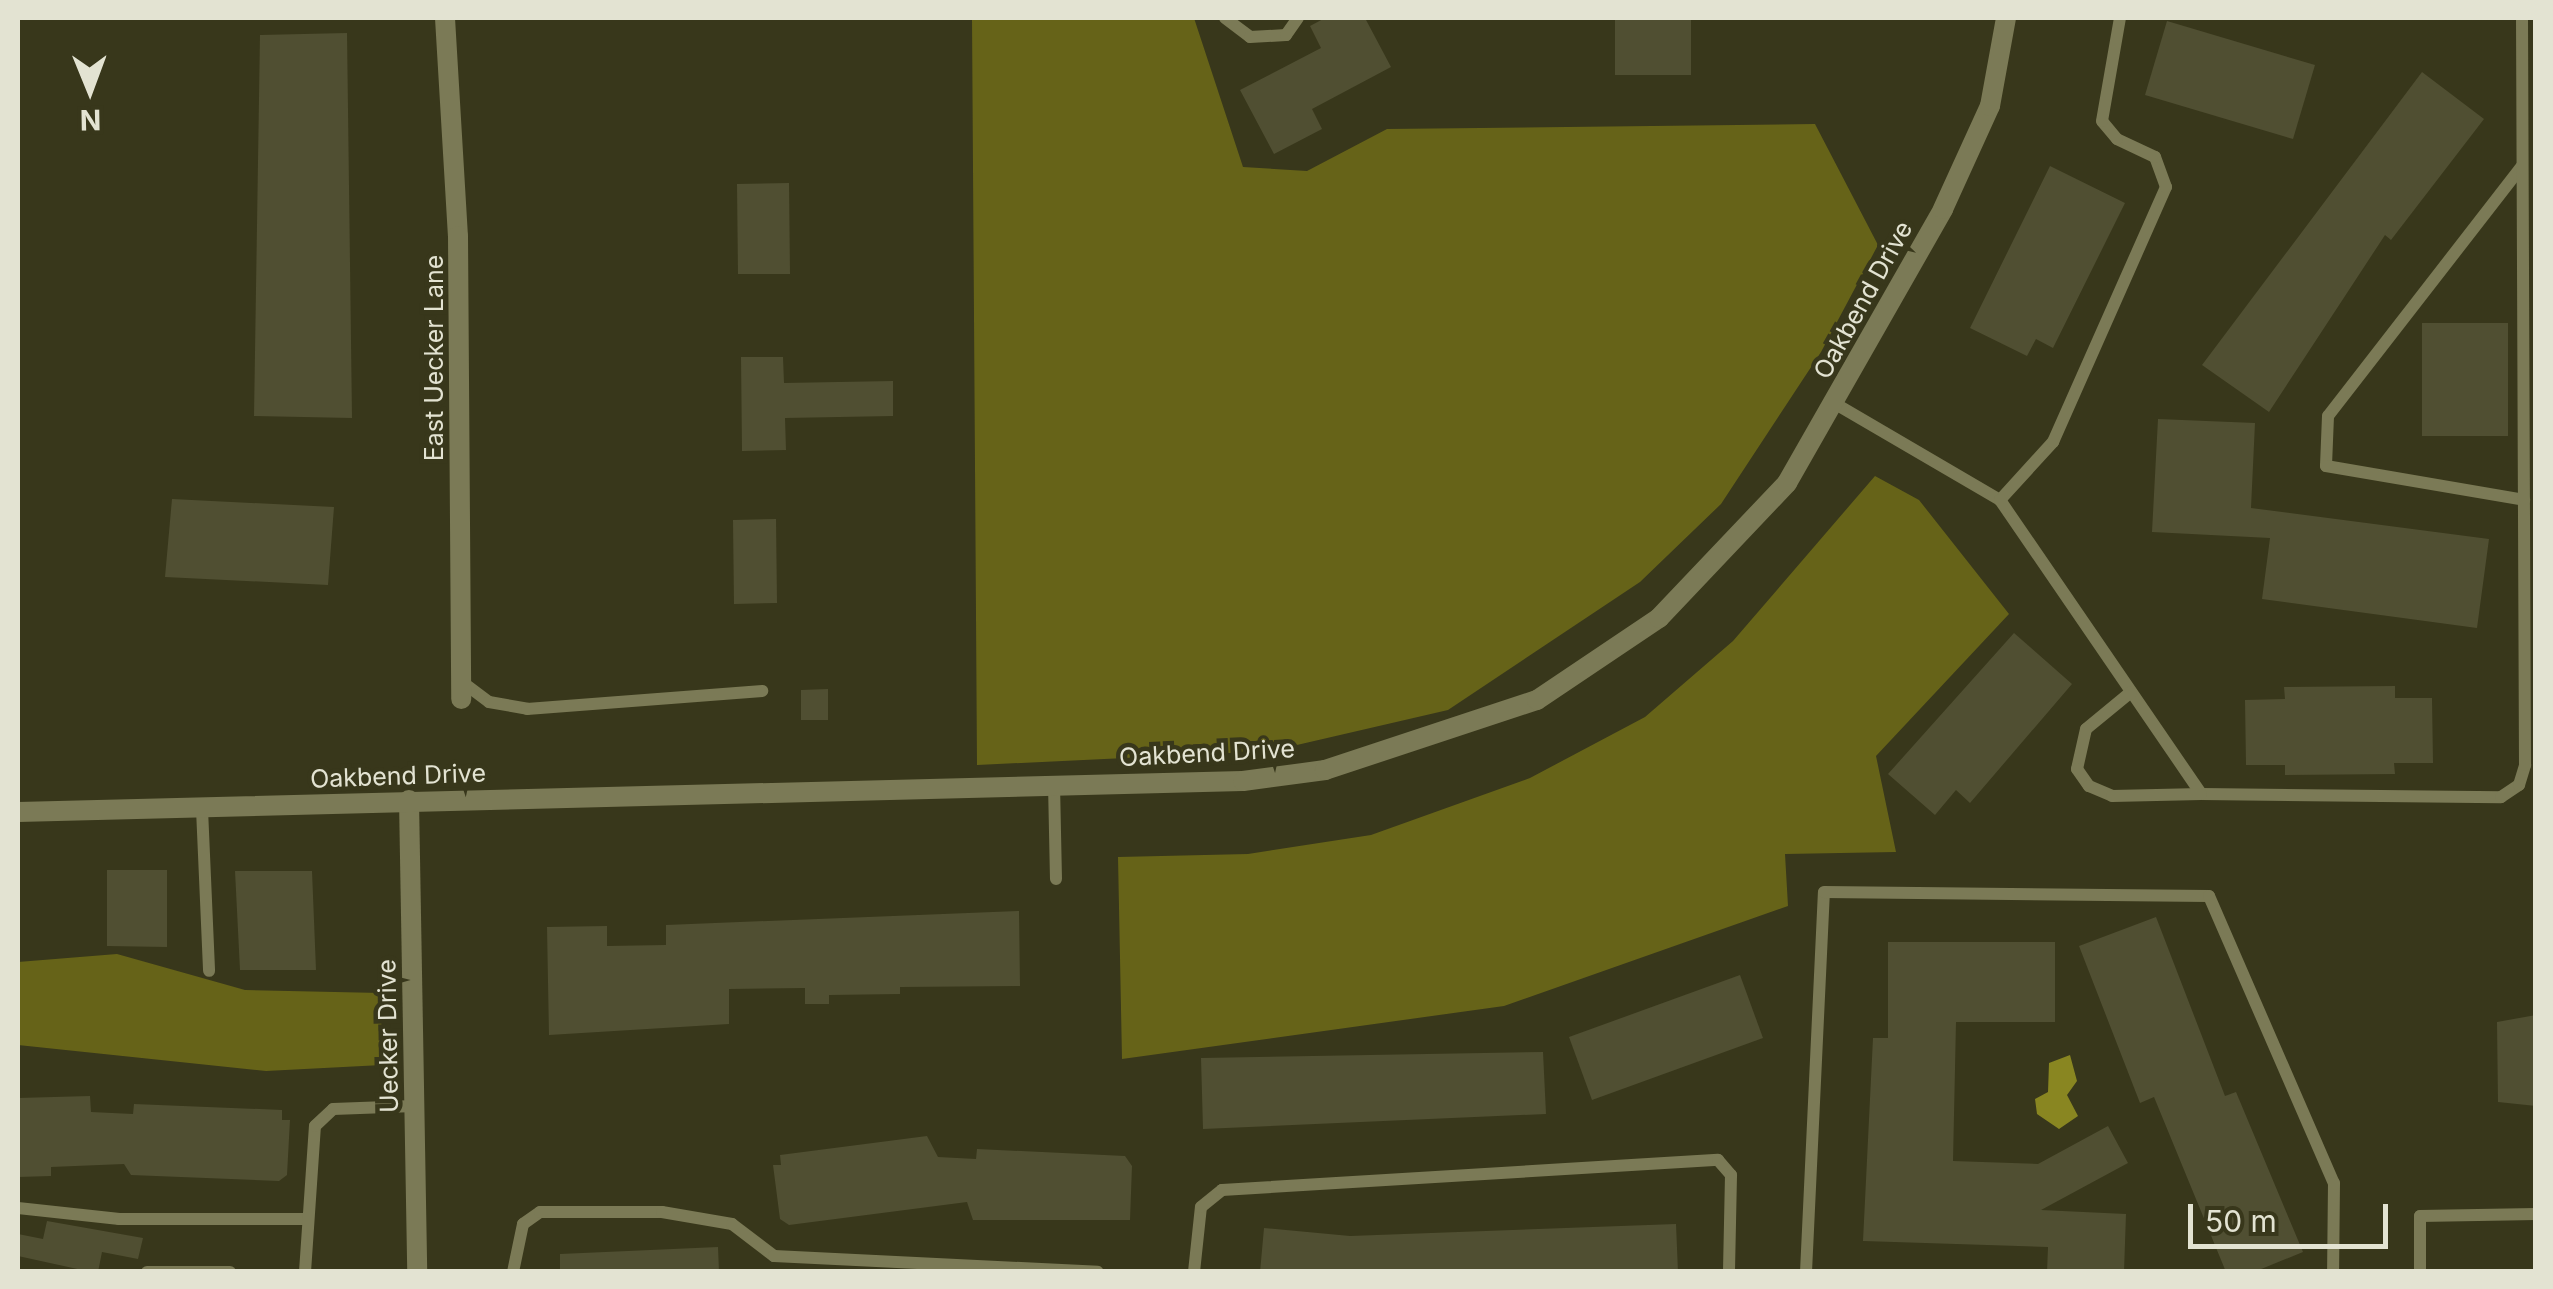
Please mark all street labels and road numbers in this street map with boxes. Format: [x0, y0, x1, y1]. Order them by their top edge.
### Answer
street label: Oakbend Drive [1807, 216, 1919, 384]
street label: East Uecker Lane [419, 255, 449, 461]
street label: Oakbend Drive [1118, 733, 1296, 773]
street label: Oakbend Drive [310, 758, 486, 794]
street label: Uecker Drive [372, 959, 404, 1113]

